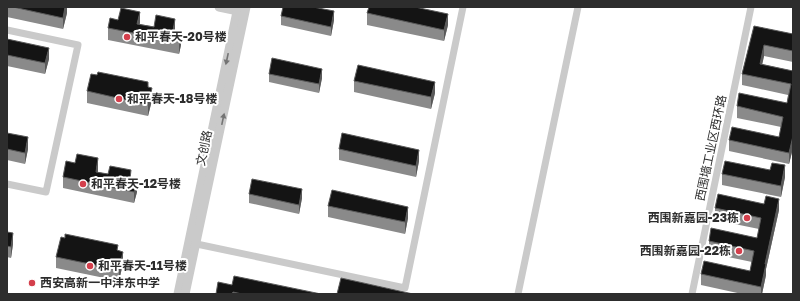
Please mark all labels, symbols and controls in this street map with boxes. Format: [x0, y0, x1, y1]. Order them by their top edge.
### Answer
place label: 和平春天-20号楼 [135, 29, 227, 44]
marker: 和平春天-20号楼 [122, 32, 132, 42]
one-way arrow [224, 53, 230, 65]
place label: 和平春天-18号楼 [127, 91, 217, 106]
marker: 和平春天-18号楼 [114, 94, 124, 104]
street label: 西围墙工业区西环路 [692, 94, 729, 202]
one-way arrow [220, 113, 226, 125]
street label: 文创路 [192, 129, 215, 167]
place label: 和平春天-12号楼 [91, 176, 181, 191]
marker: 和平春天-12号楼 [78, 179, 88, 189]
place label: 西围新嘉园-23栋 [648, 210, 739, 225]
marker: 西围新嘉园-23栋 [742, 213, 752, 223]
place label: 西围新嘉园-22栋 [640, 243, 731, 258]
marker: 西围新嘉园-22栋 [734, 246, 744, 256]
place label: 和平春天-11号楼 [98, 258, 187, 273]
marker: 和平春天-11号楼 [85, 261, 95, 271]
place label: 西安高新一中沣东中学 [40, 275, 160, 290]
marker: 西安高新一中沣东中学 [27, 278, 37, 288]

